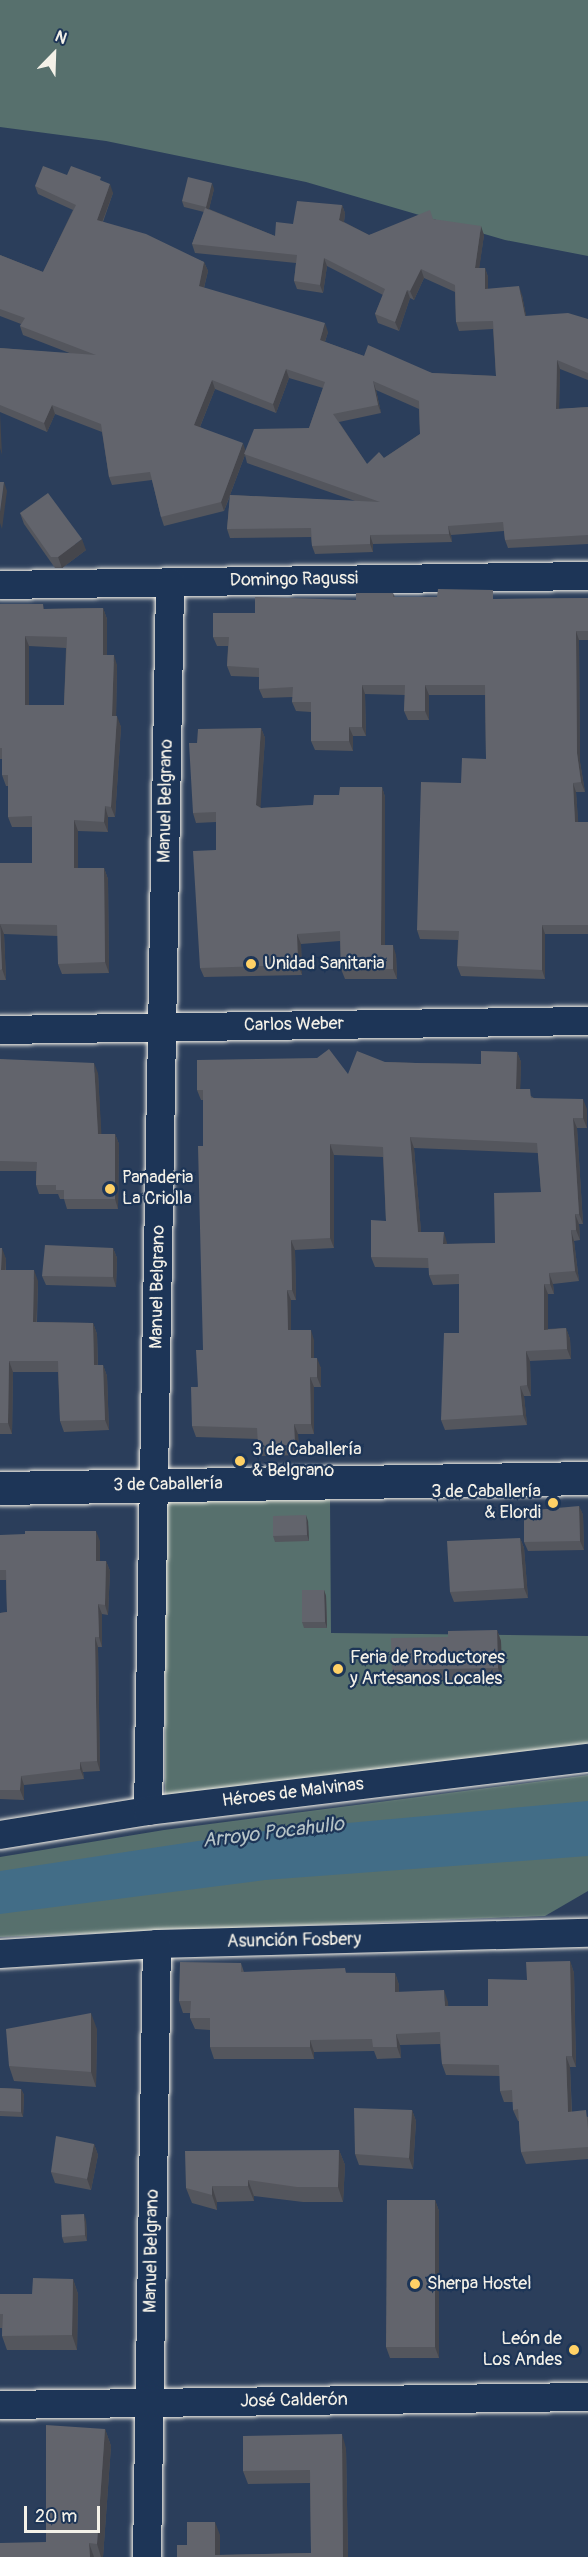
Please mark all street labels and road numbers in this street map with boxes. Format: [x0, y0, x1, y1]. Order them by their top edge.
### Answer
street label: Domingo Ragussi [230, 568, 358, 592]
street label: Manuel Belgrano [154, 739, 178, 863]
street label: Carlos Weber [244, 1013, 344, 1037]
street label: Manuel Belgrano [146, 1225, 170, 1349]
street label: 3 de Caballería [113, 1473, 223, 1497]
street label: Héroes de Malvinas [221, 1774, 365, 1812]
street label: Asunción Fosbery [227, 1929, 361, 1953]
street label: Manuel Belgrano [140, 2189, 164, 2313]
street label: José Calderón [240, 2389, 348, 2413]

